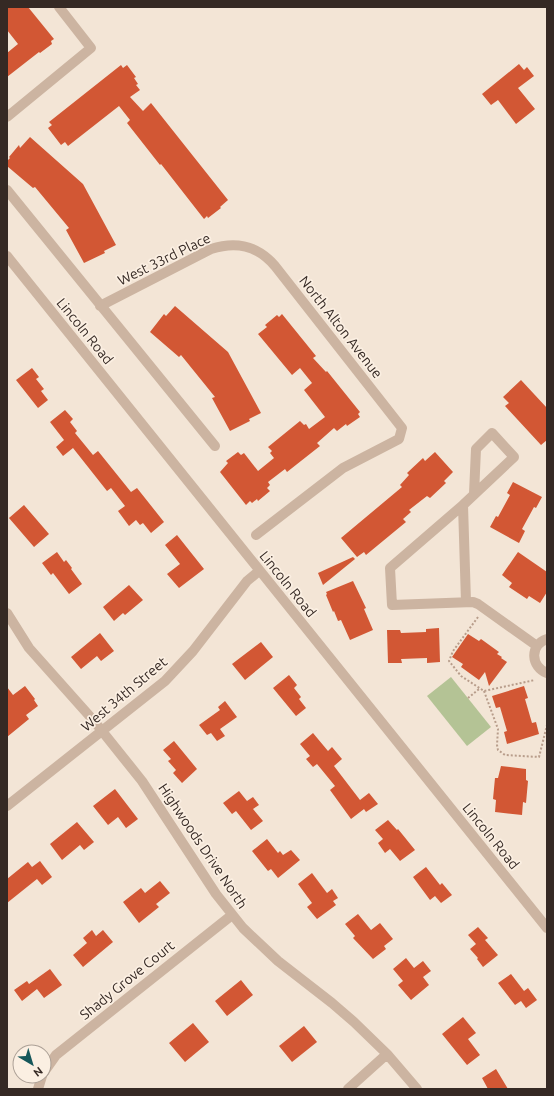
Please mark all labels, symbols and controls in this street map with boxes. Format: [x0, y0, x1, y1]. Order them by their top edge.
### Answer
street label: West 33rd Place [115, 230, 213, 288]
street label: North Alton Avenue [296, 273, 386, 381]
street label: Lincoln Road [54, 295, 116, 367]
street label: Lincoln Road [257, 548, 319, 620]
street label: West 34th Street [78, 653, 170, 734]
street label: Highwoods Drive North [155, 781, 251, 911]
street label: Lincoln Road [460, 800, 522, 872]
street label: Shady Grove Court [77, 937, 178, 1023]
north arrow [12, 1044, 52, 1084]
text: N [31, 1065, 45, 1079]

